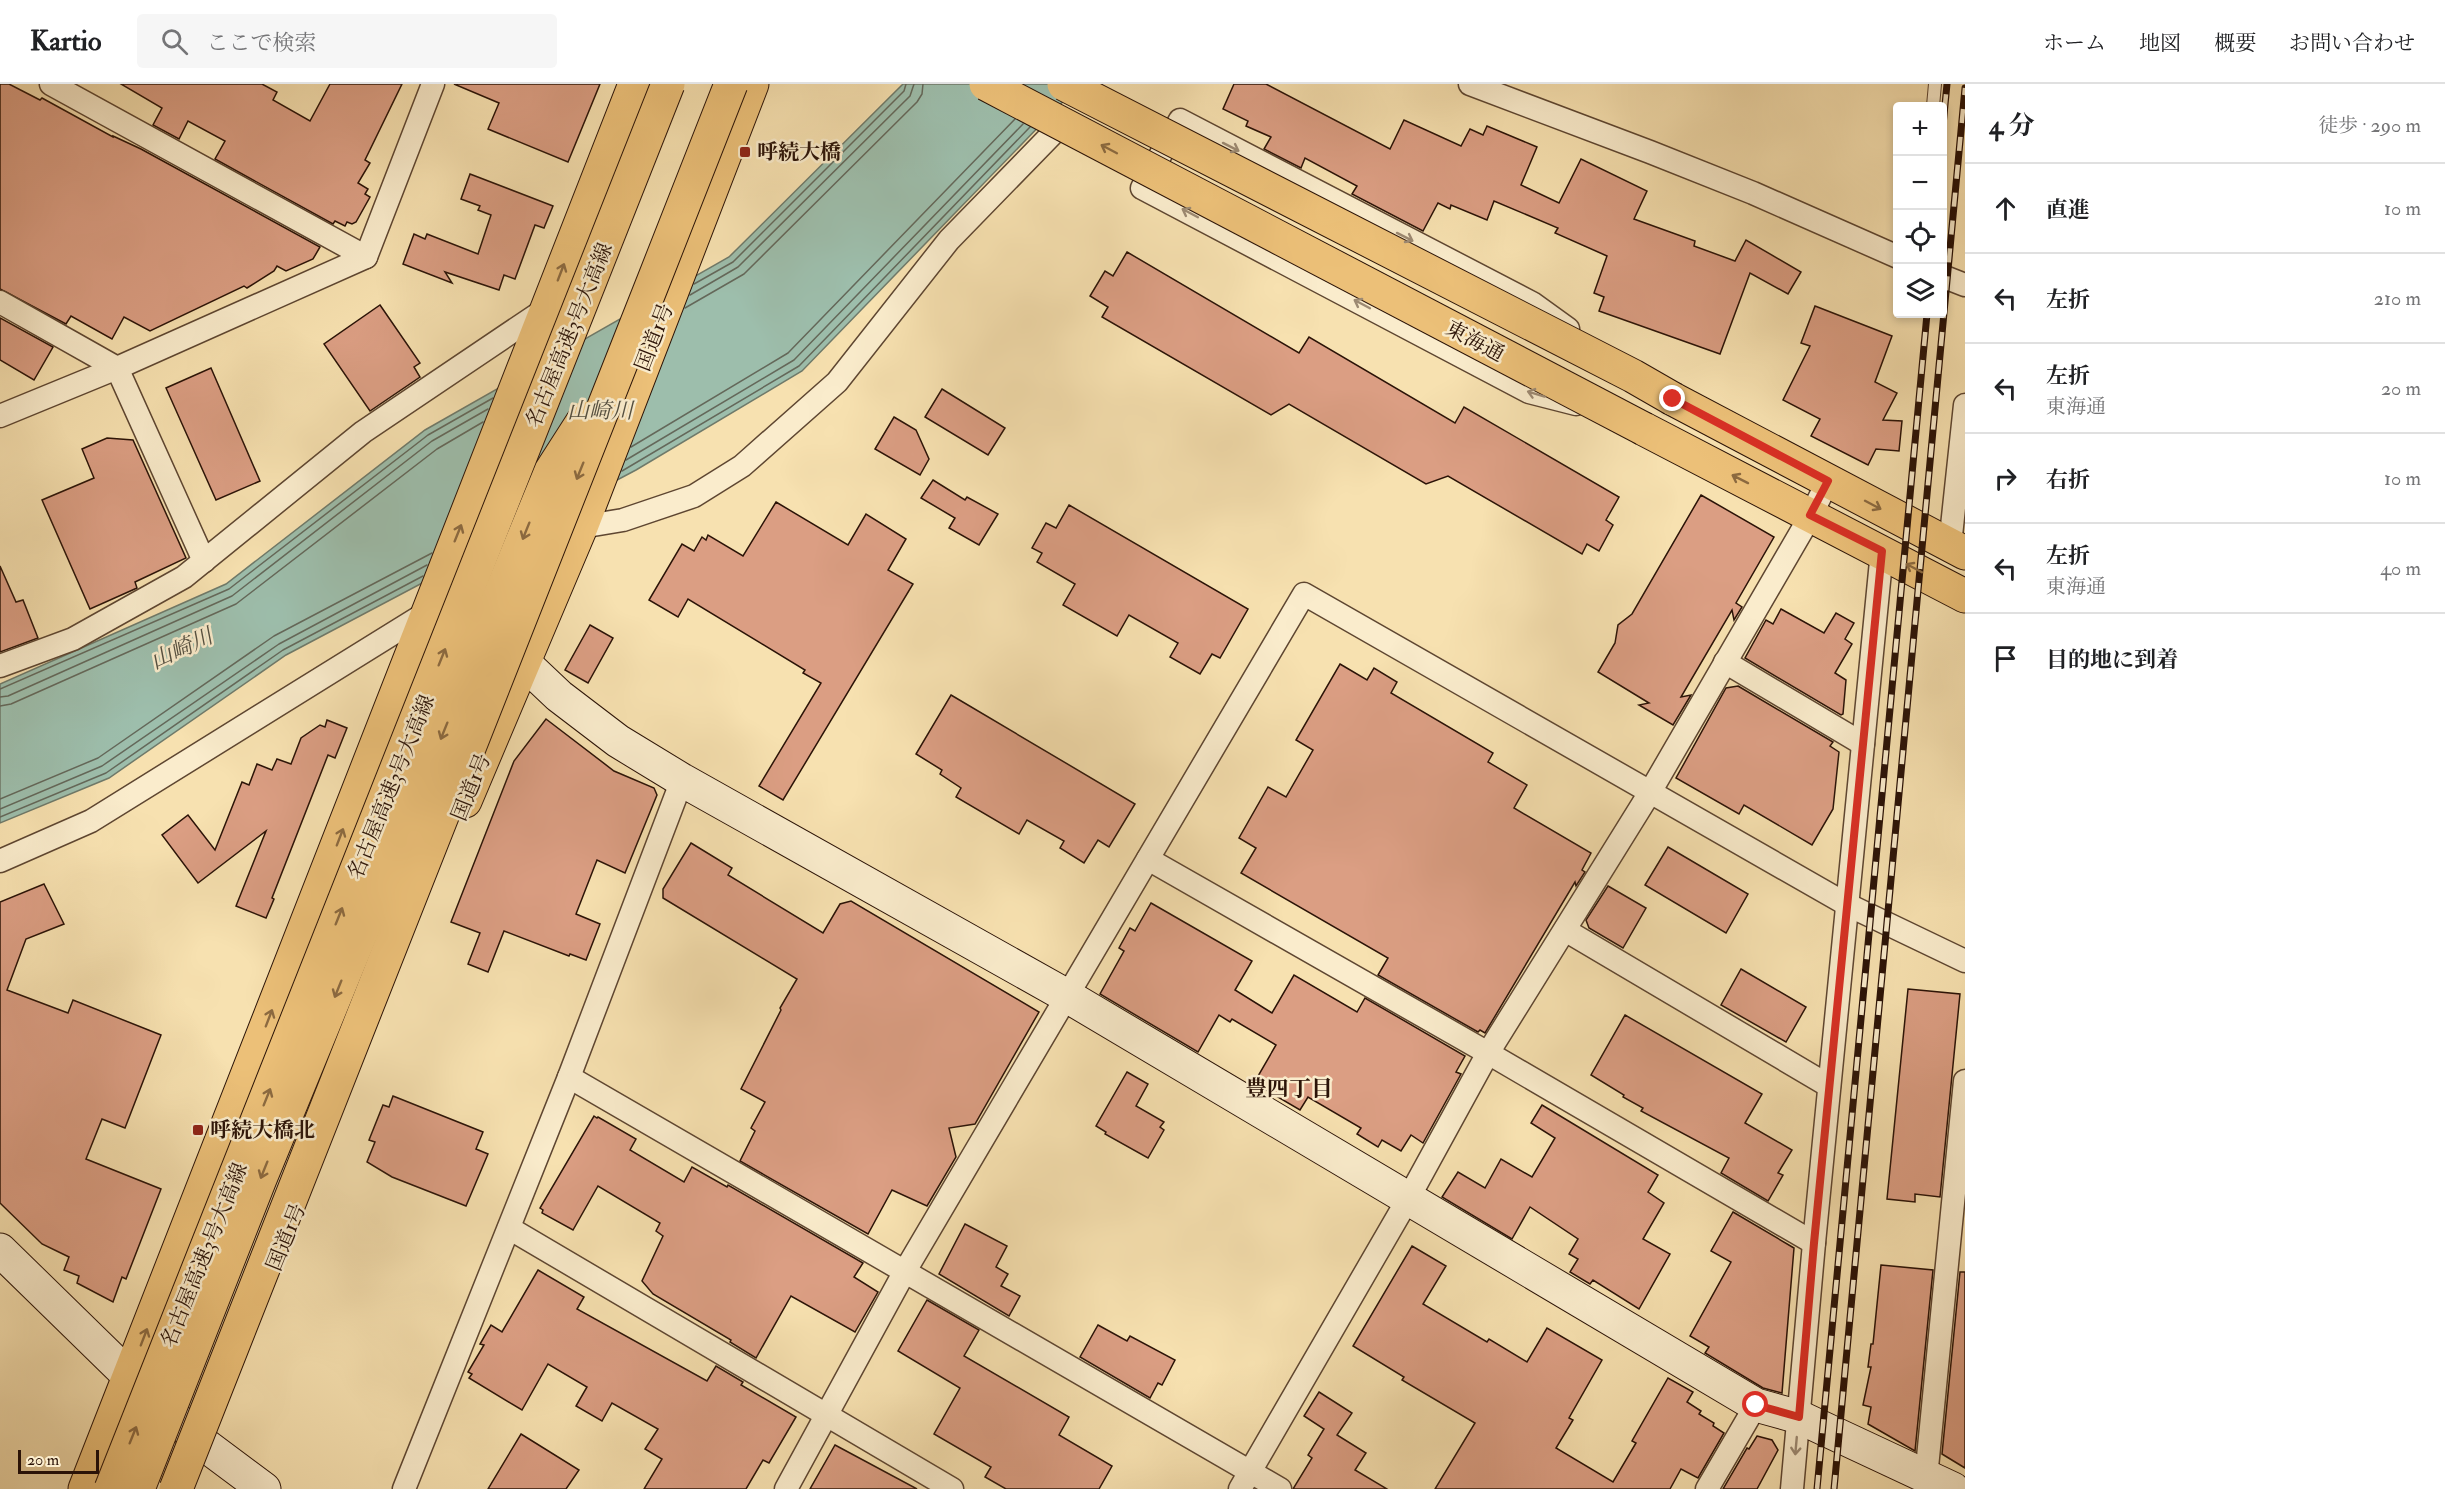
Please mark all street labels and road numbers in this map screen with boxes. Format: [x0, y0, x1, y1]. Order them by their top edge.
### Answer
street label: 名古屋高速3号大高線 [520, 239, 619, 432]
street label: 国道1号 [629, 299, 680, 375]
street label: 東海通 [1441, 315, 1509, 368]
street label: 名古屋高速3号大高線 [342, 691, 441, 884]
street label: 国道1号 [446, 749, 497, 825]
street label: 名古屋高速3号大高線 [155, 1159, 254, 1352]
street label: 国道1号 [261, 1199, 312, 1275]

